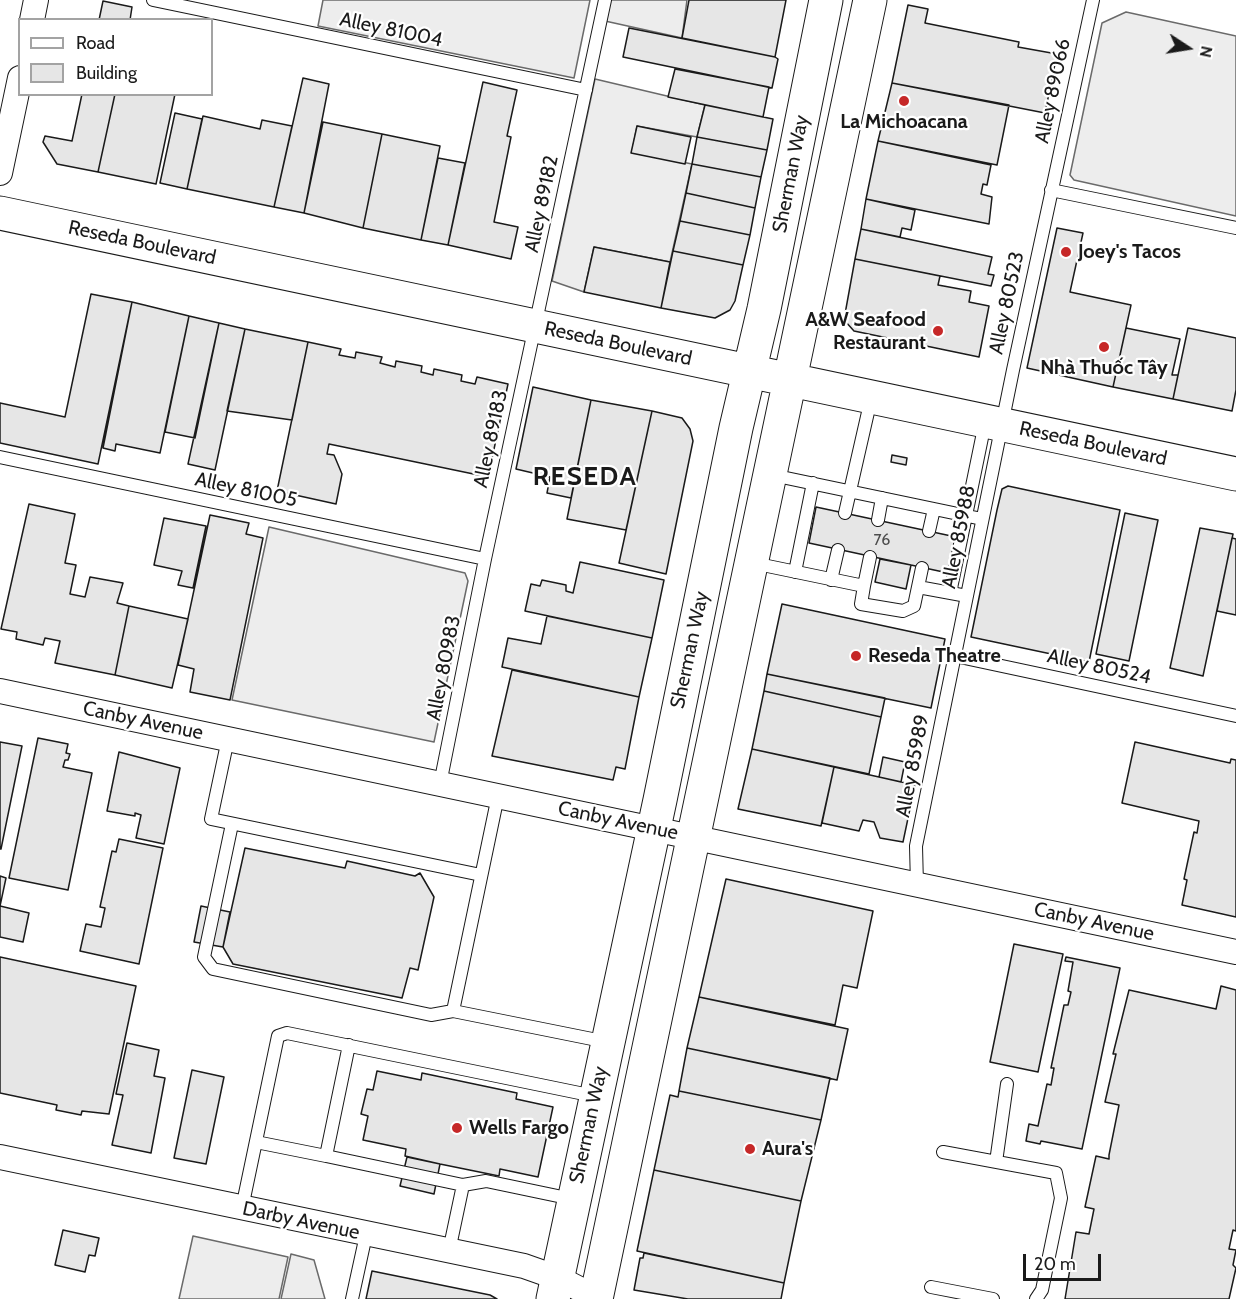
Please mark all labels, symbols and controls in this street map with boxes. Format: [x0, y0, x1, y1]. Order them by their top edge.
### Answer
street label: Alley 81004 [337, 7, 445, 53]
legend [18, 18, 213, 96]
north arrow [1158, 18, 1218, 78]
text: Road [76, 32, 115, 54]
street label: Alley 89066 [1030, 36, 1076, 146]
text: N [1196, 44, 1217, 59]
text: Building [76, 62, 137, 84]
marker: La Michoacana [897, 94, 911, 108]
place label: La Michoacana [840, 110, 968, 134]
street label: Sherman Way [768, 113, 814, 235]
street label: Alley 89182 [520, 153, 564, 255]
street label: Reseda Boulevard [66, 216, 218, 270]
place label: Joey's Tacos [1078, 240, 1181, 264]
marker: Joey's Tacos [1059, 245, 1073, 259]
street label: Alley 80523 [984, 249, 1030, 357]
place label: A&W Seafood Restaurant [805, 308, 926, 355]
street label: Reseda Boulevard [542, 317, 694, 371]
marker: A&W Seafood Restaurant [931, 324, 945, 338]
marker: Nhà Thuốc Tây [1097, 340, 1111, 354]
place label: Nhà Thuốc Tây [1040, 356, 1168, 380]
street label: Alley 89183 [469, 388, 513, 490]
street label: Reseda Boulevard [1017, 417, 1169, 471]
district label: RESEDA [533, 461, 637, 493]
street label: Alley 81005 [193, 467, 299, 513]
street label: Alley 85988 [937, 483, 981, 591]
house number: 76 [874, 530, 890, 550]
street label: Sherman Way [666, 589, 714, 711]
street label: Alley 80983 [422, 613, 466, 723]
place label: Reseda Theatre [868, 644, 1001, 668]
street label: Alley 80524 [1045, 644, 1153, 690]
marker: Reseda Theatre [849, 649, 863, 663]
street label: Canby Avenue [81, 697, 205, 745]
street label: Alley 85989 [891, 713, 935, 819]
street label: Canby Avenue [556, 797, 680, 845]
street label: Canby Avenue [1032, 898, 1156, 946]
street label: Sherman Way [565, 1064, 613, 1186]
place label: Wells Fargo [469, 1116, 569, 1140]
marker: Wells Fargo [450, 1121, 464, 1135]
place label: Aura's [762, 1137, 813, 1161]
marker: Aura's [743, 1142, 757, 1156]
street label: Darby Avenue [240, 1197, 362, 1245]
scale bar [1026, 1242, 1104, 1280]
text: 20 m [1034, 1253, 1076, 1275]

